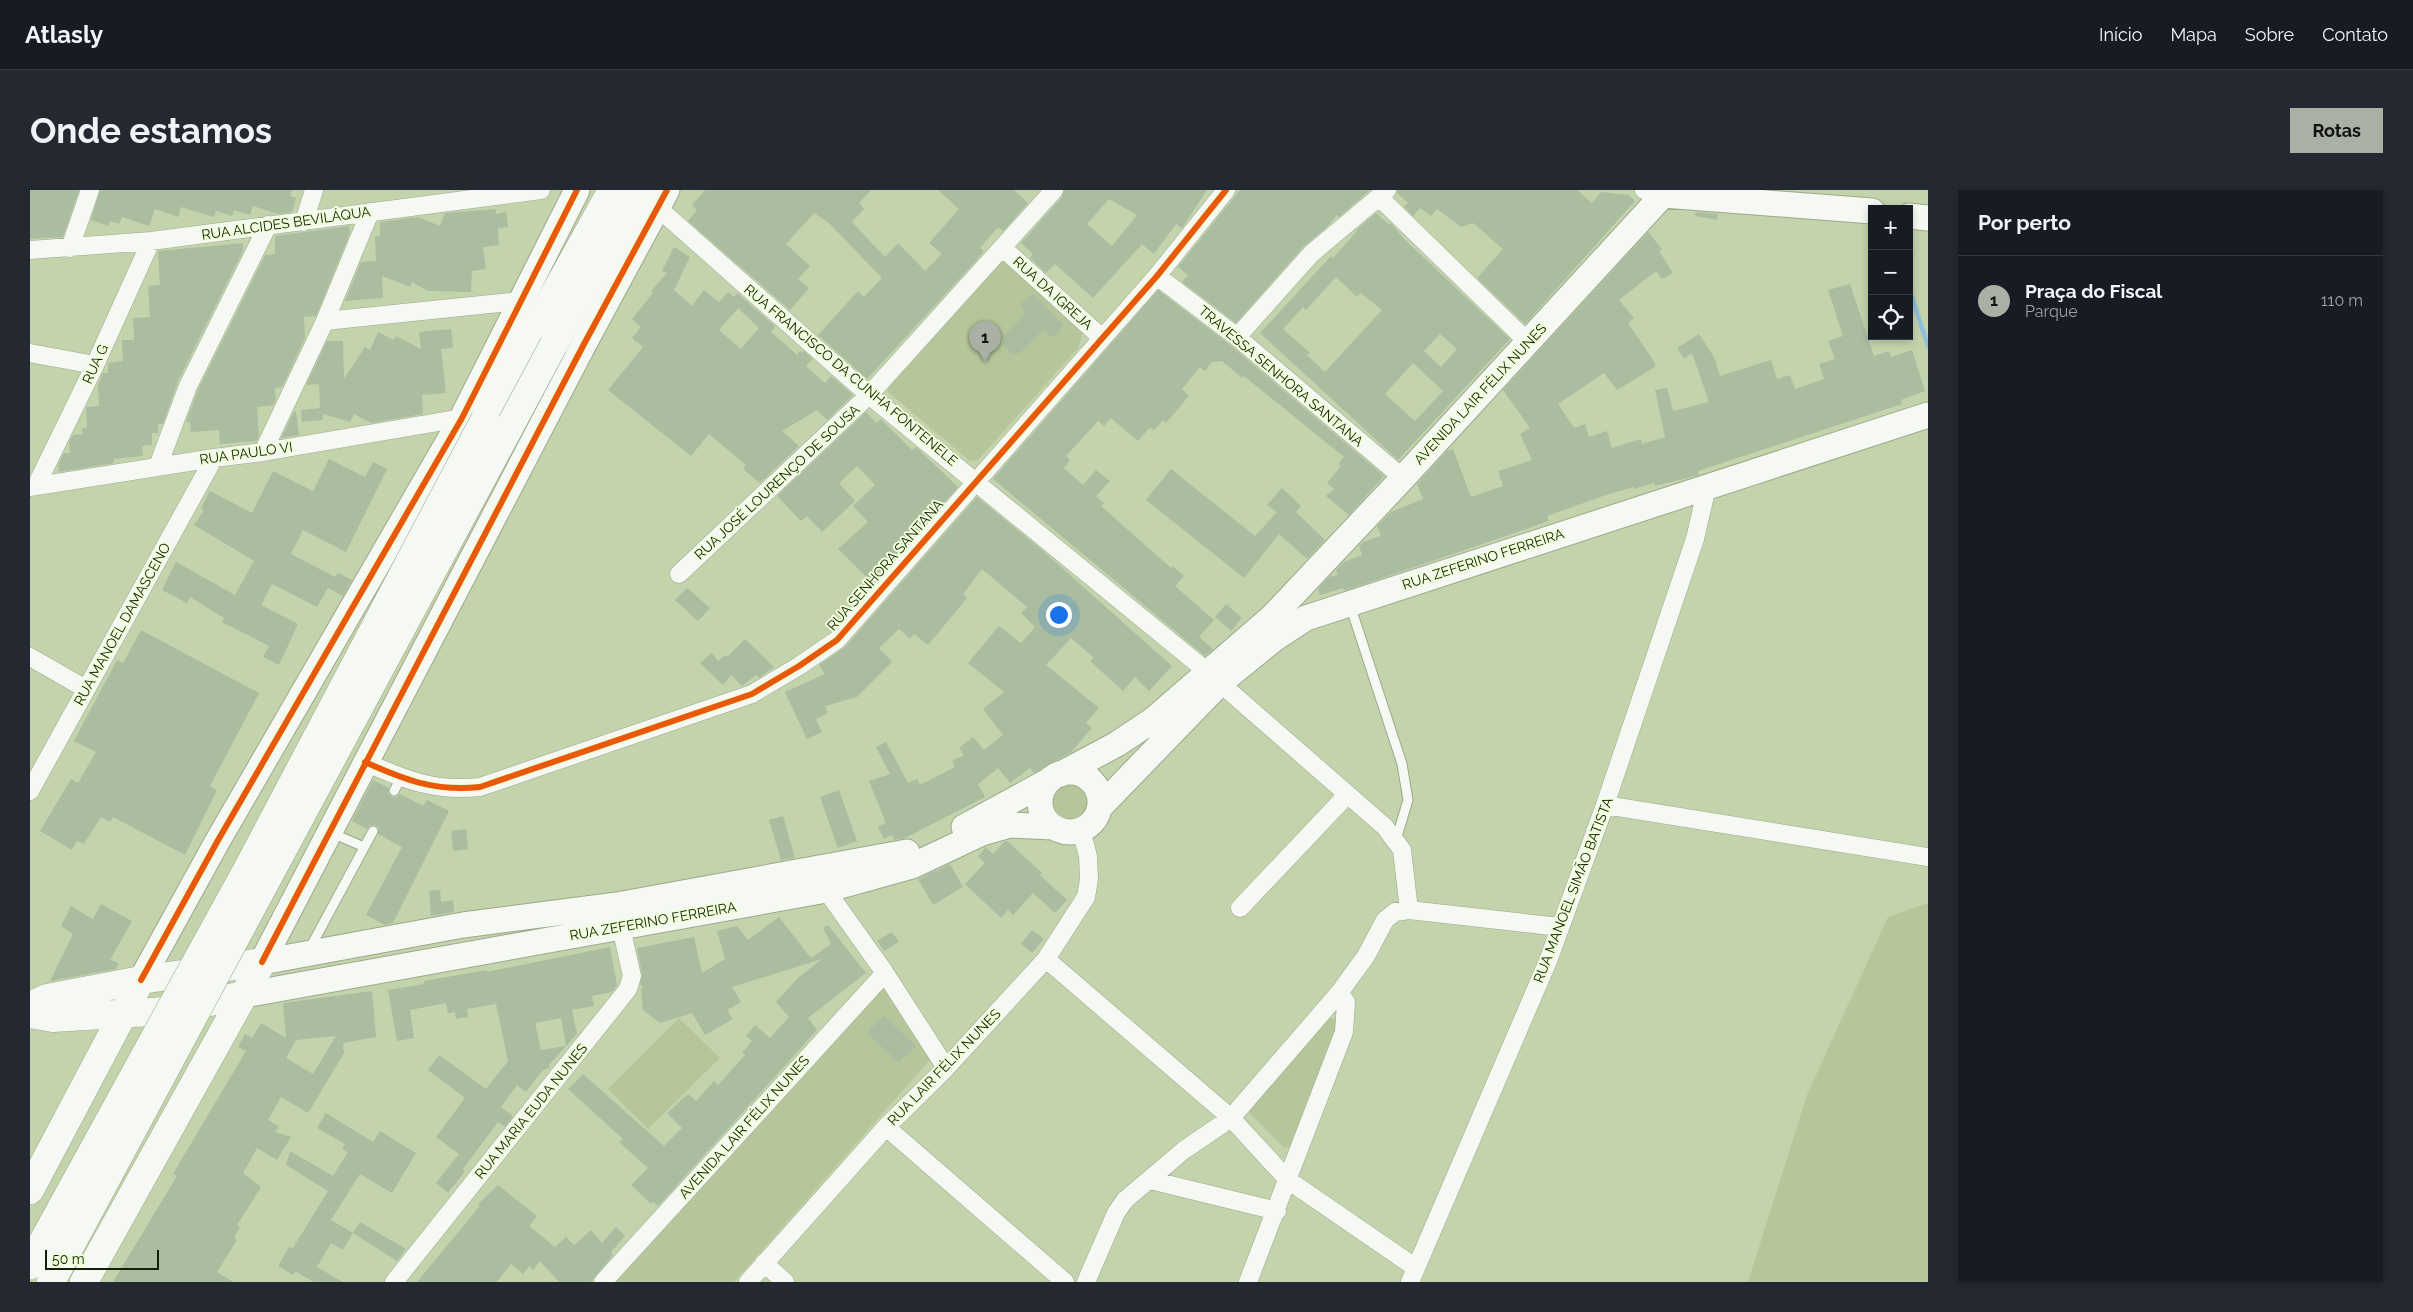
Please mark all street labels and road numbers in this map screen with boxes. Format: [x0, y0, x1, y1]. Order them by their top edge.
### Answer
street label: RUA ALCIDES BEVILÁQUA [200, 202, 372, 243]
street label: RUA DA IGREJA [1010, 253, 1096, 333]
street label: RUA FRANCISCO DA CUNHA FONTENELE [741, 281, 961, 469]
street label: TRAVESSA SENHORA SANTANA [1195, 302, 1367, 450]
street label: AVENIDA LAIR FÉLIX NUNES [1410, 319, 1550, 468]
street label: RUA G [79, 342, 111, 386]
street label: RUA JOSÉ LOURENÇO DE SOUSA [691, 400, 863, 563]
street label: RUA PAULO VI [198, 439, 294, 467]
street label: RUA SENHORA SANTANA [824, 496, 947, 634]
street label: RUA ZEFERINO FERREIRA [1400, 525, 1566, 593]
street label: RUA MANOEL DAMASCENO [71, 540, 173, 708]
street label: RUA MANOEL SIMÃO BATISTA [1529, 794, 1616, 985]
street label: RUA ZEFERINO FERREIRA [568, 898, 738, 944]
street label: RUA LAIR FÉLIX NUNES [884, 1004, 1004, 1128]
street label: RUA MARIA EUDA NUNES [471, 1040, 591, 1182]
street label: AVENIDA LAIR FÉLIX NUNES [675, 1051, 813, 1202]

